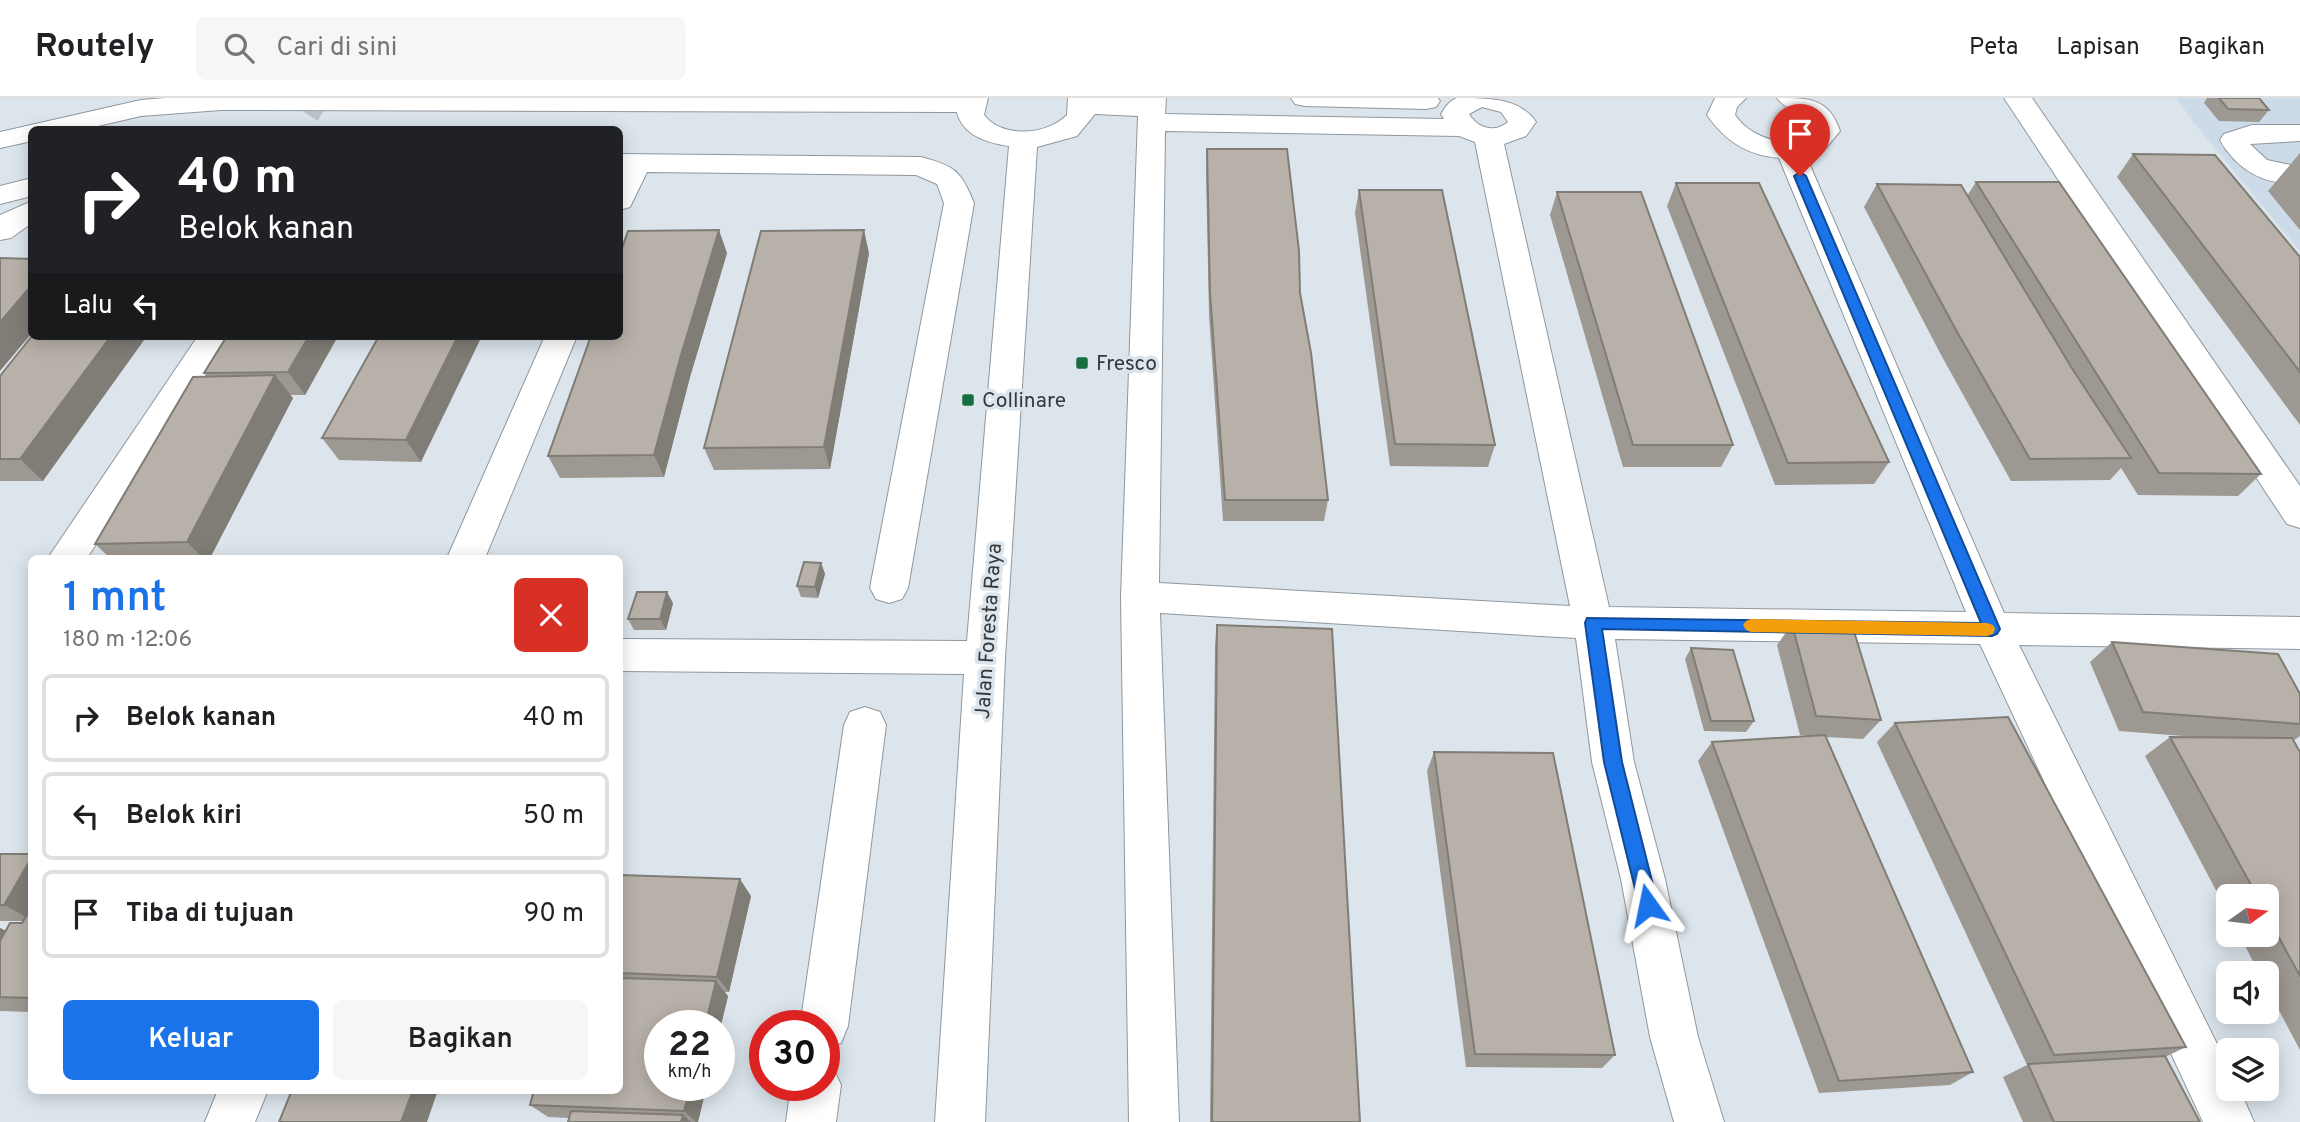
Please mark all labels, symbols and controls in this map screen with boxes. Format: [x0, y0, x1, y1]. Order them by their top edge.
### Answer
search box [196, 17, 686, 80]
text: Routely [35, 27, 154, 69]
icon: search [220, 29, 258, 67]
text: Cari di sini [276, 32, 397, 65]
text: Peta [1969, 33, 2018, 63]
text: Lapisan [2056, 33, 2140, 63]
text: Bagikan [2178, 33, 2265, 63]
pin [1770, 104, 1830, 176]
icon: arrive [1781, 115, 1819, 153]
text: 40 m [178, 149, 297, 211]
icon: right [63, 154, 154, 245]
text: Belok kanan [178, 210, 354, 250]
icon: left [127, 287, 165, 325]
text: Lalu [63, 290, 113, 323]
place label: Fresco [1096, 351, 1157, 378]
marker: Fresco [1074, 355, 1090, 371]
place label: Collinare [982, 388, 1066, 415]
marker: Collinare [960, 392, 976, 408]
street label: Jalan Foresta Raya [970, 542, 1009, 720]
text: 1 mnt [63, 573, 167, 626]
button: close [514, 578, 588, 652]
text: 180 m · 12:06 [63, 626, 192, 655]
icon: right [67, 699, 105, 737]
text: Belok kanan [126, 702, 276, 735]
text: 40 m [523, 702, 584, 735]
icon: left [67, 797, 105, 835]
text: Belok kiri [126, 800, 242, 833]
text: 50 m [523, 800, 584, 833]
position arrow [1611, 868, 1685, 942]
north arrow [2216, 884, 2278, 947]
map controls [2216, 884, 2279, 1101]
icon: arrive [67, 895, 105, 933]
text: Tiba di tujuan [126, 898, 294, 931]
text: 90 m [524, 898, 584, 931]
button: sound [2216, 961, 2279, 1024]
button: Keluar [63, 1000, 319, 1080]
button: Bagikan [333, 1000, 588, 1080]
speed limit sign: 30 [749, 1010, 840, 1101]
text: 22 [668, 1024, 711, 1068]
button: layers [2216, 1038, 2279, 1101]
text: km/h [668, 1061, 711, 1084]

